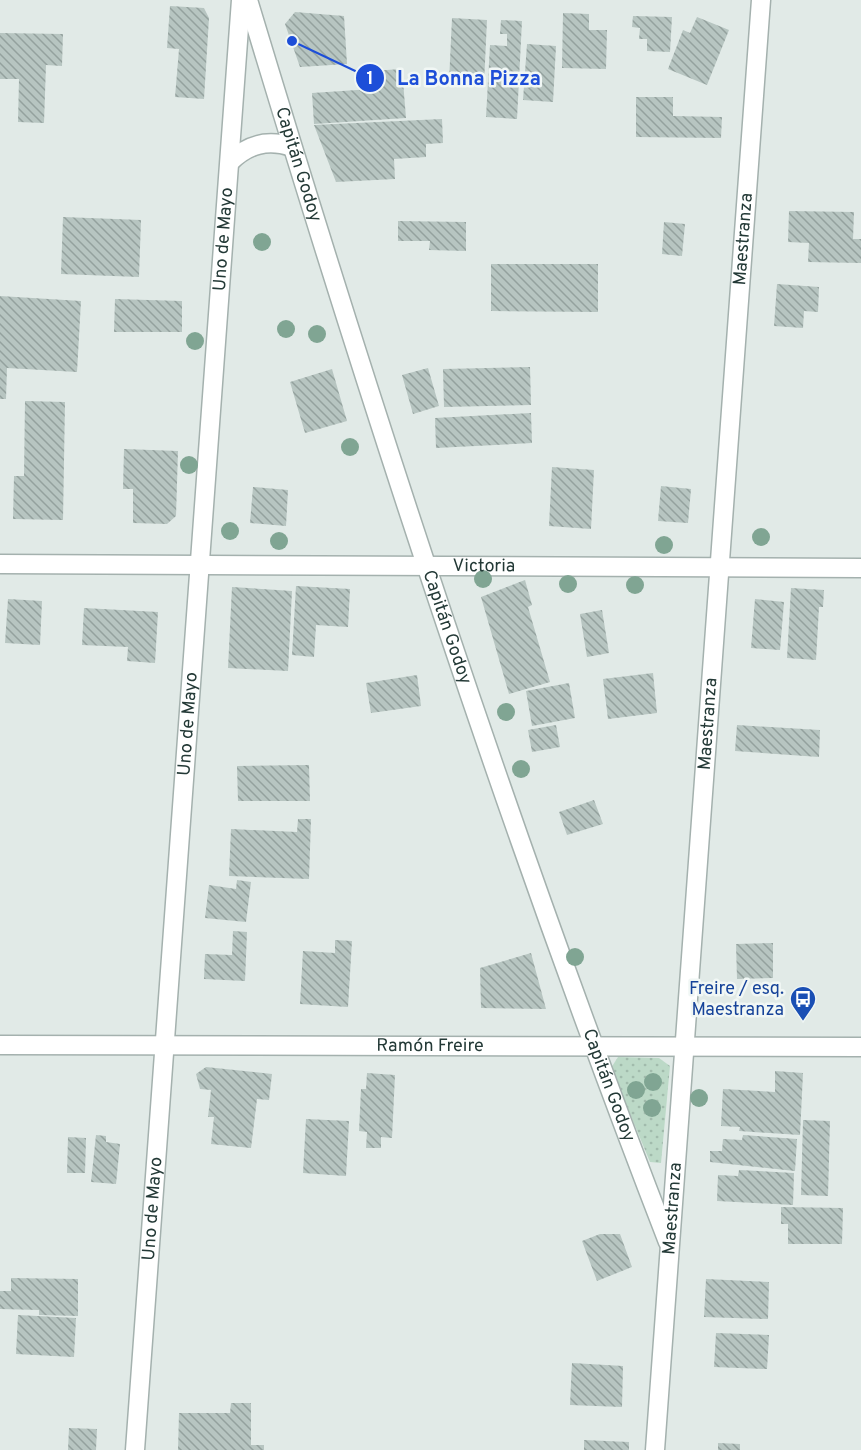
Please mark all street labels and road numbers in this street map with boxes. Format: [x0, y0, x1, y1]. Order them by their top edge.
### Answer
street label: Capitán Godoy [270, 104, 327, 225]
street label: Uno de Mayo [208, 187, 239, 292]
street label: Maestranza [729, 192, 758, 286]
street label: Victoria [453, 555, 515, 578]
street label: Capitán Godoy [417, 567, 477, 687]
street label: Uno de Mayo [173, 671, 203, 777]
street label: Maestranza [693, 677, 723, 771]
street label: Capitán Godoy [577, 1026, 640, 1145]
street label: Ramón Freire [376, 1034, 484, 1058]
street label: Uno de Mayo [137, 1156, 168, 1261]
street label: Maestranza [658, 1162, 687, 1256]

